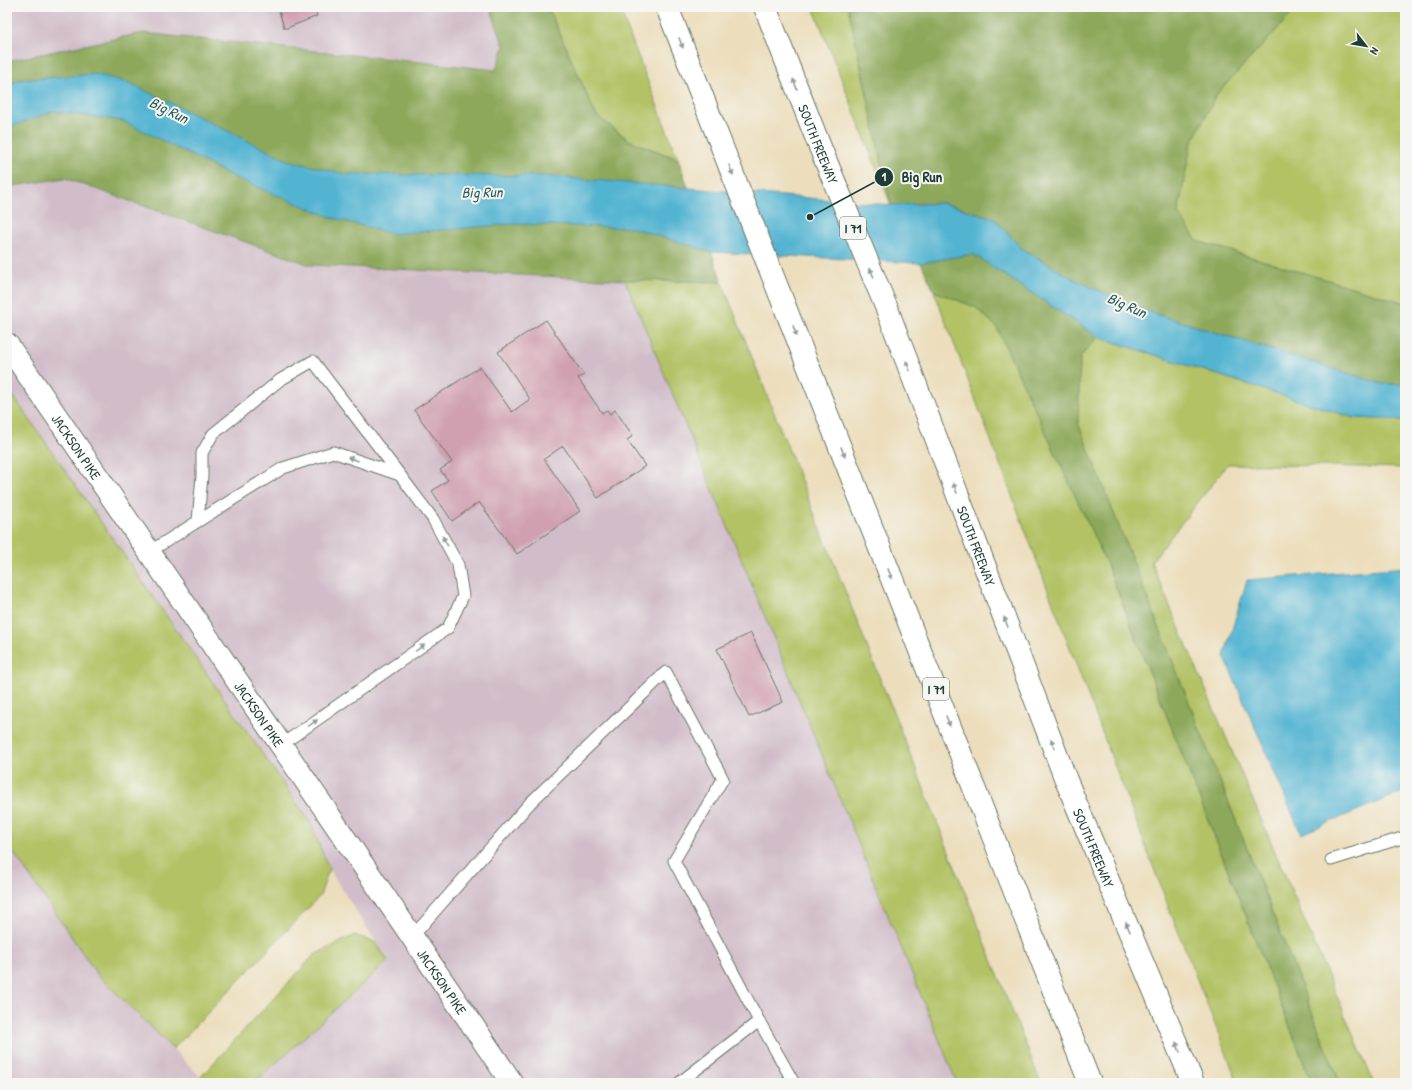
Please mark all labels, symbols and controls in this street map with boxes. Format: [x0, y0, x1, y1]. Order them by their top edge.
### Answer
north arrow [1346, 26, 1386, 66]
one-way arrow [679, 38, 685, 50]
text: N [1367, 45, 1382, 57]
one-way arrow [792, 78, 798, 90]
water label: Big Run [146, 92, 193, 129]
street label: SOUTH FREEWAY [795, 101, 844, 187]
callout: Big Run [874, 163, 951, 190]
one-way arrow [728, 165, 734, 176]
text: Big Run [902, 166, 943, 188]
text: 1 [882, 168, 887, 185]
water label: Big Run [461, 181, 504, 203]
road number: I 71 [840, 217, 866, 239]
one-way arrow [869, 268, 875, 279]
water label: Big Run [1104, 287, 1151, 323]
one-way arrow [793, 326, 799, 338]
one-way arrow [905, 360, 911, 372]
street label: JACKSON PIKE [48, 410, 106, 483]
one-way arrow [840, 447, 846, 459]
one-way arrow [346, 455, 358, 461]
one-way arrow [951, 481, 957, 493]
street label: SOUTH FREEWAY [953, 503, 1001, 589]
one-way arrow [442, 535, 448, 546]
one-way arrow [888, 568, 894, 580]
one-way arrow [1003, 616, 1009, 628]
one-way arrow [414, 644, 425, 652]
street label: JACKSON PIKE [231, 677, 289, 750]
road number: I 71 [923, 678, 949, 700]
one-way arrow [945, 715, 951, 727]
one-way arrow [308, 719, 318, 727]
one-way arrow [1049, 737, 1055, 749]
street label: SOUTH FREEWAY [1069, 805, 1120, 891]
one-way arrow [1124, 921, 1131, 933]
street label: JACKSON PIKE [413, 945, 472, 1018]
one-way arrow [1174, 1041, 1181, 1053]

